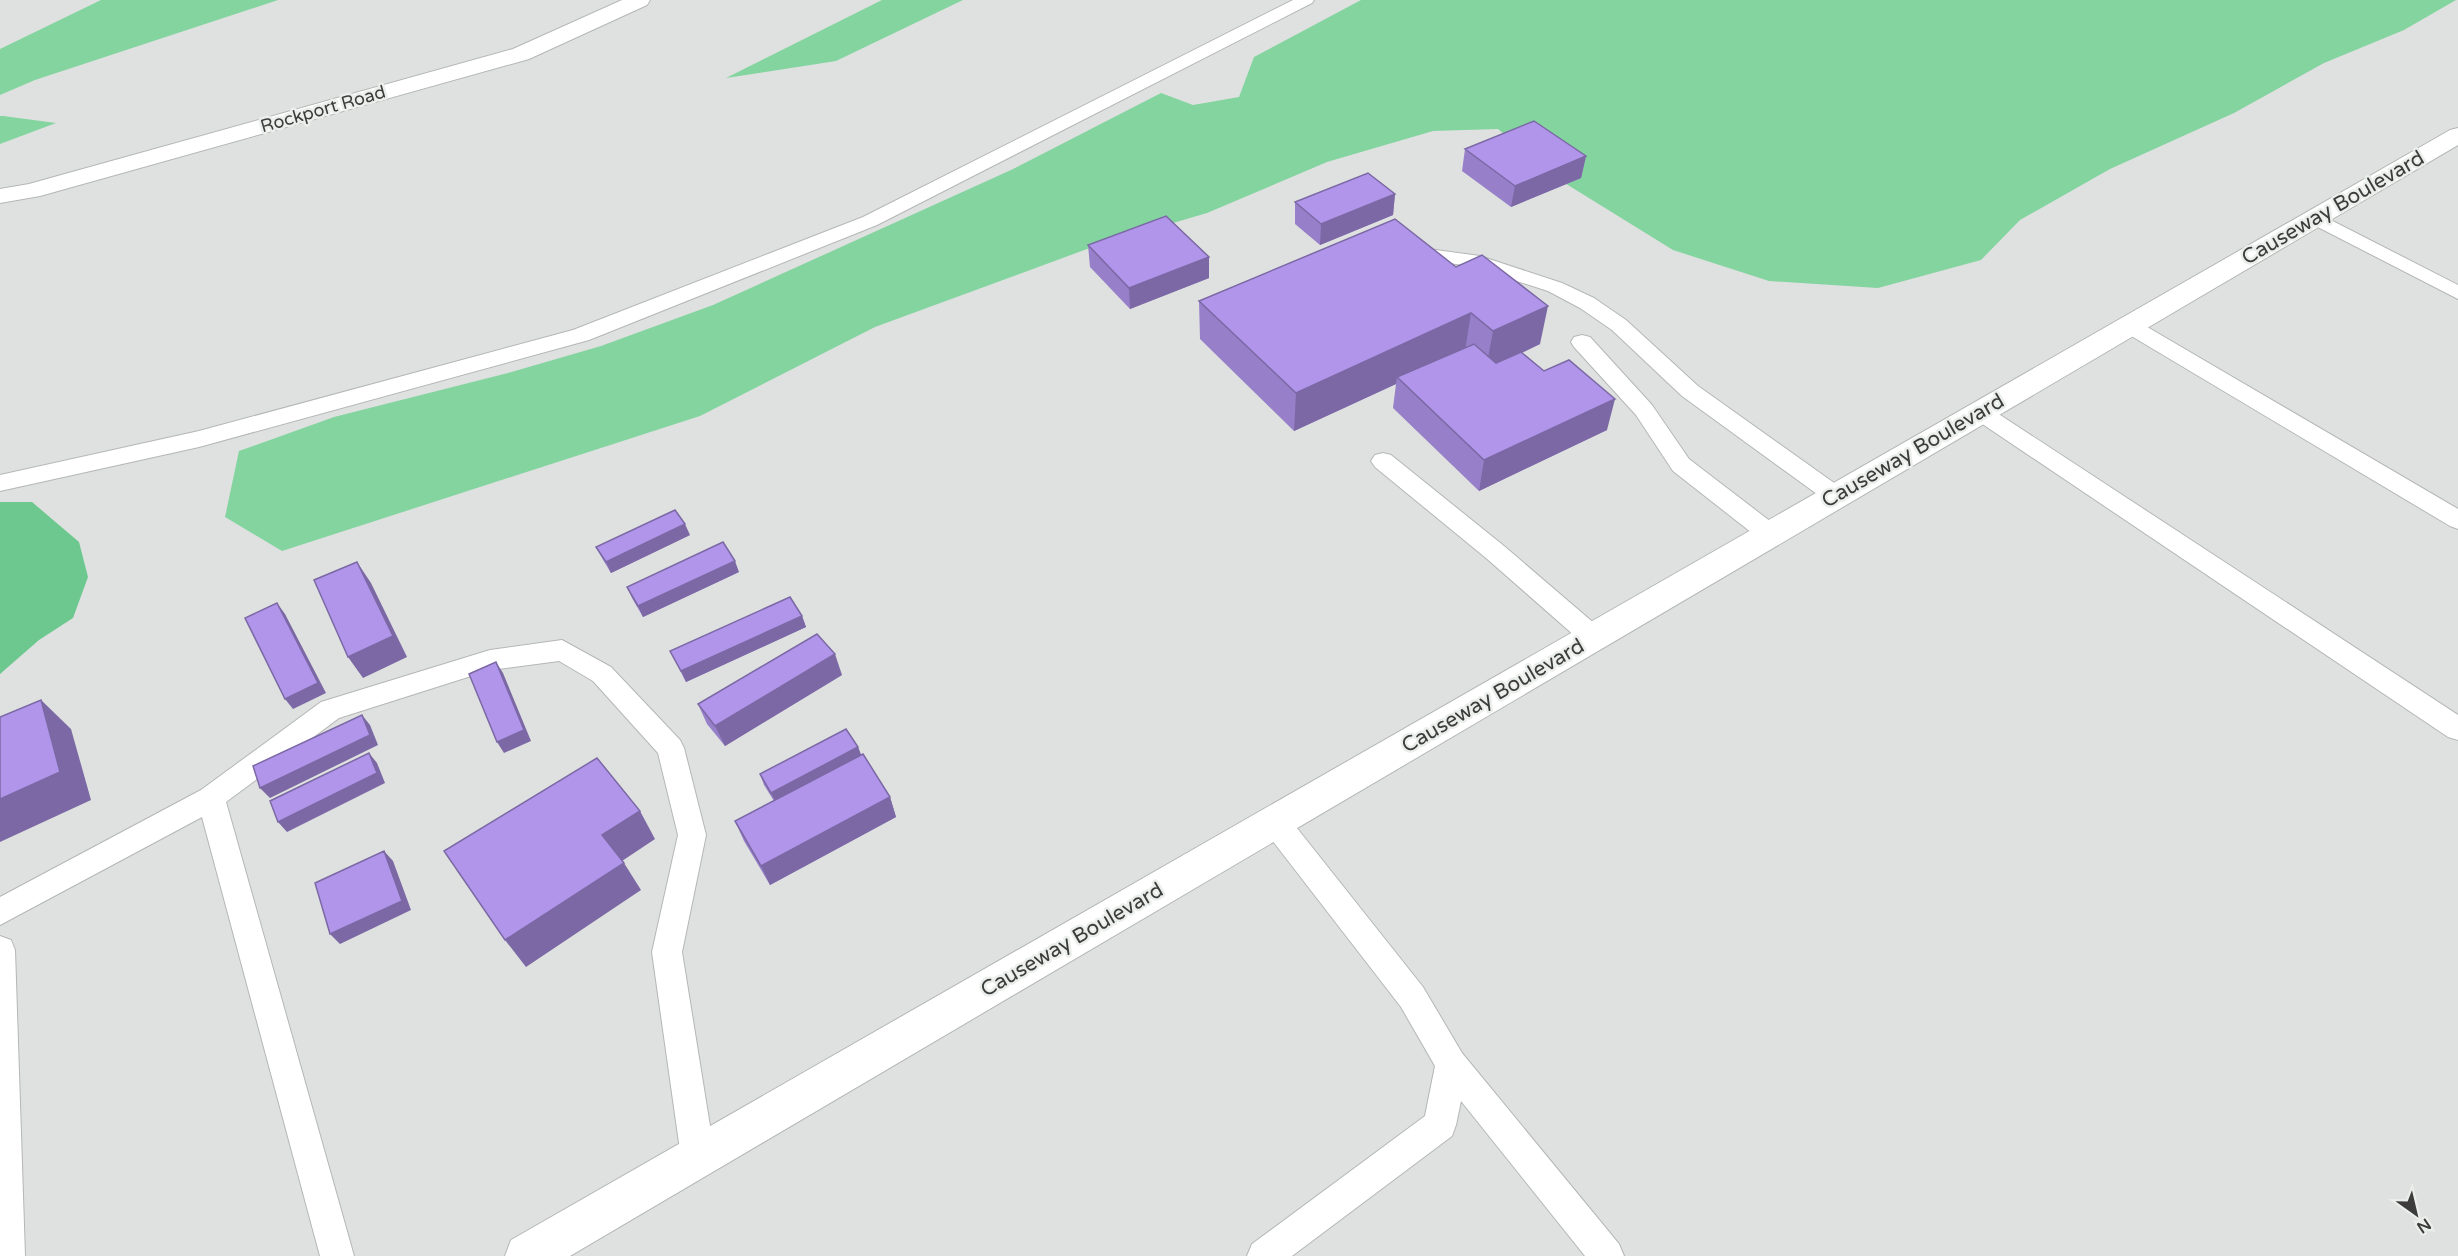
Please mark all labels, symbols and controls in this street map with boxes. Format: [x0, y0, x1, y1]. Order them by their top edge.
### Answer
street label: Rockport Road [258, 81, 388, 137]
street label: Causeway Boulevard [2237, 146, 2429, 270]
street label: Causeway Boulevard [1817, 389, 2009, 513]
street label: Causeway Boulevard [1397, 634, 1589, 758]
street label: Causeway Boulevard [976, 878, 1168, 1002]
north arrow [2386, 1184, 2446, 1244]
text: N [2413, 1214, 2435, 1237]

